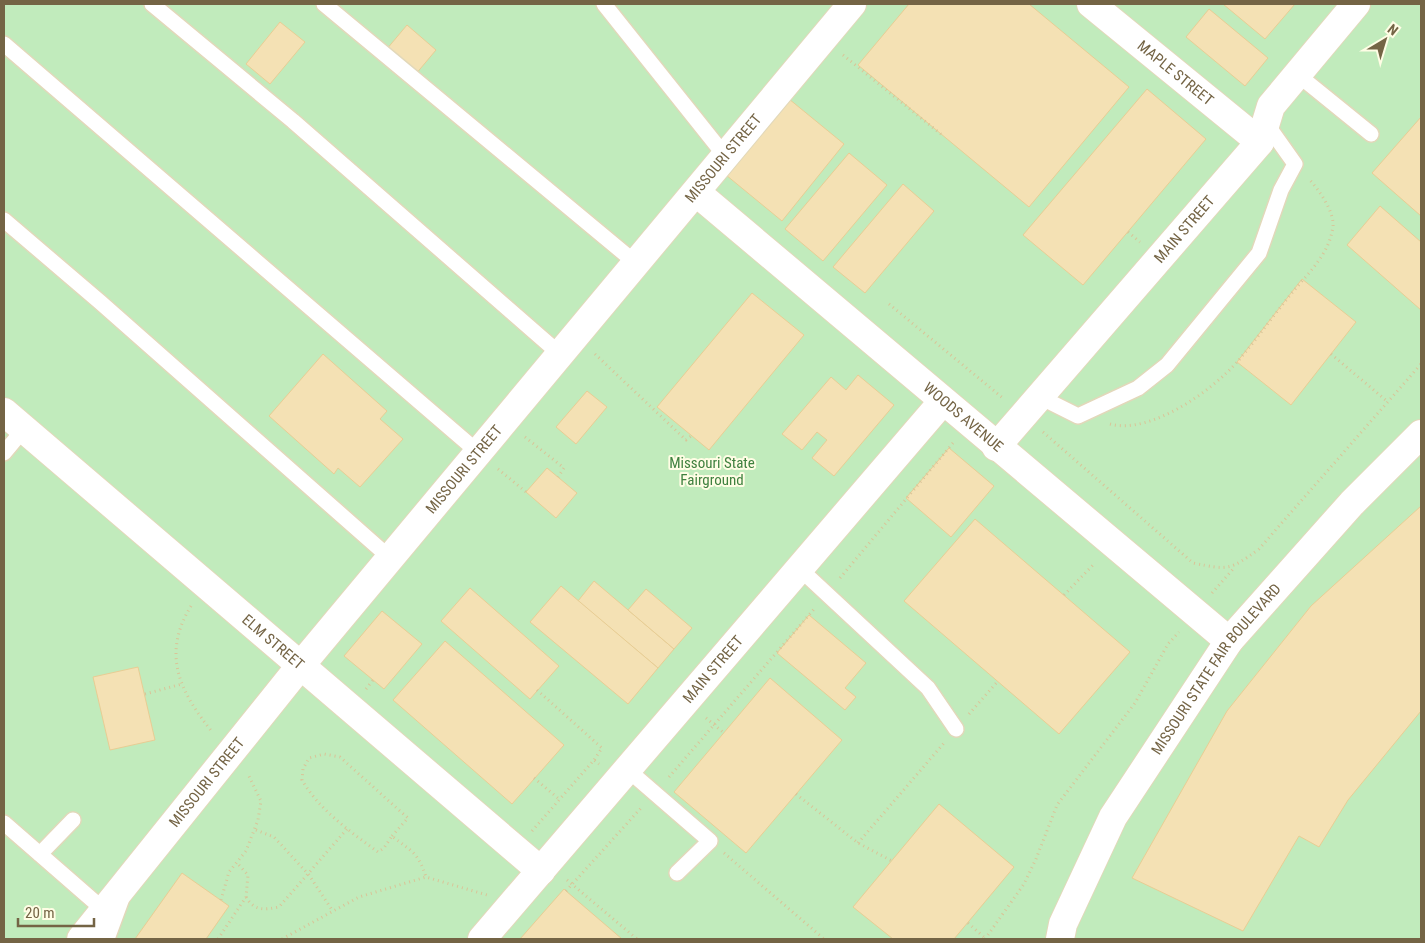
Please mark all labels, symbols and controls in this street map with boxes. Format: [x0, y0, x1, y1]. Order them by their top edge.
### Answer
north arrow [1360, 15, 1410, 65]
text: N [1385, 21, 1401, 39]
street label: MAPLE STREET [1134, 37, 1217, 109]
street label: MISSOURI STREET [681, 110, 766, 206]
street label: MAIN STREET [1150, 192, 1219, 267]
street label: WOODS AVENUE [920, 379, 1007, 456]
street label: MISSOURI STREET [422, 421, 506, 517]
park label: Missouri State Fairground [669, 454, 755, 489]
street label: MISSOURI STATE FAIR BOULEVARD [1148, 580, 1285, 758]
street label: ELM STREET [238, 611, 308, 674]
street label: MAIN STREET [679, 632, 747, 707]
street label: MISSOURI STREET [165, 734, 248, 831]
scale bar [18, 896, 94, 928]
text: 20 m [25, 904, 55, 922]

